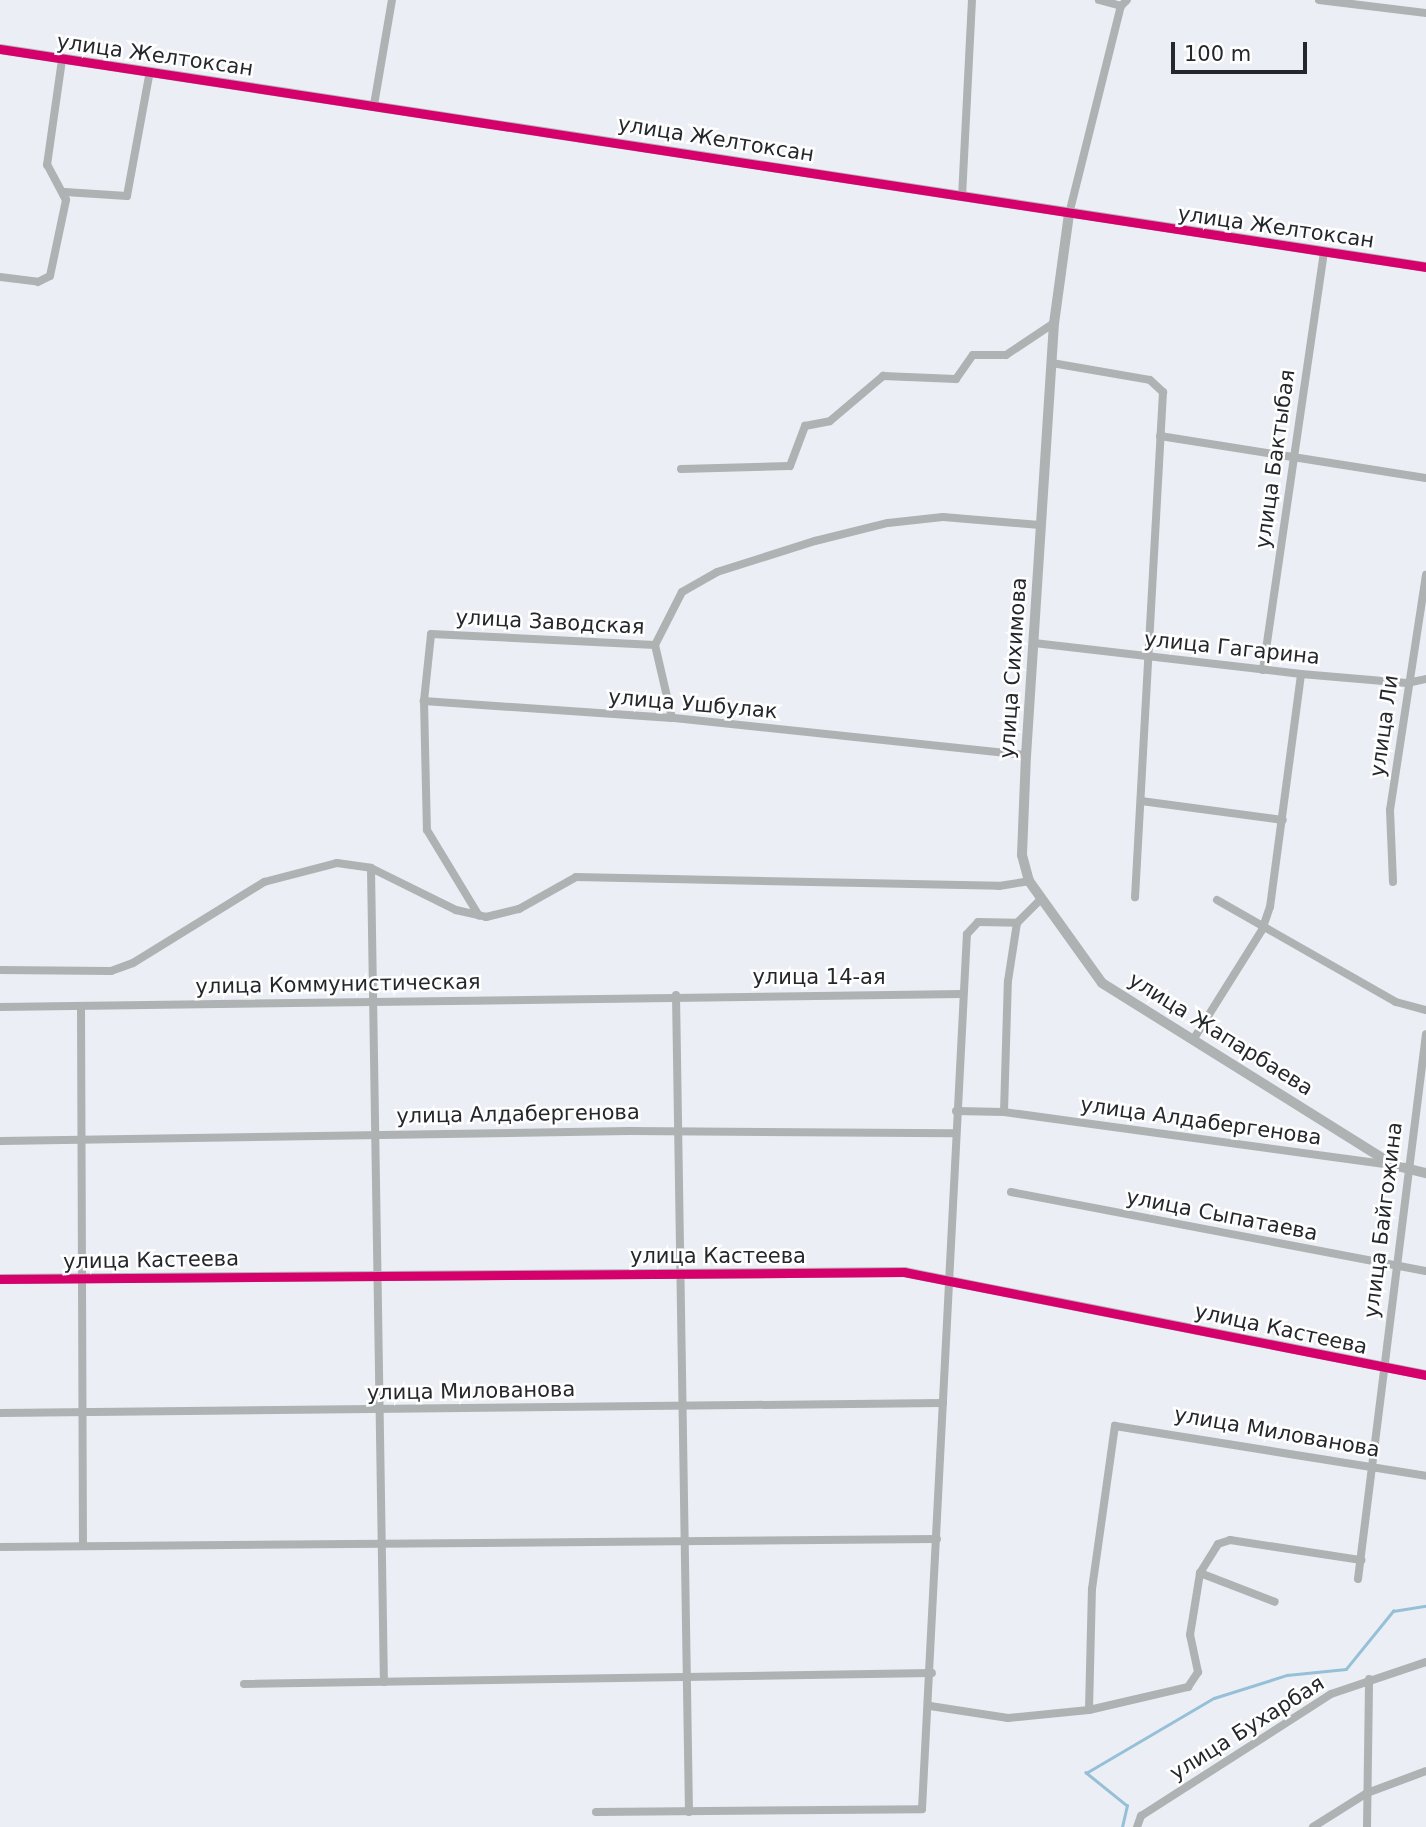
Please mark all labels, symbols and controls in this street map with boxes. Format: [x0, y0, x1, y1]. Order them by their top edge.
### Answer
scale bar [1174, 28, 1310, 72]
street label: улица Желтоксан [55, 29, 255, 81]
text: 100 m [1184, 42, 1251, 66]
street label: улица Желтоксан [616, 111, 816, 167]
street label: улица Желтоксан [1176, 201, 1376, 253]
street label: улица Бактыбая [1250, 368, 1300, 550]
street label: улица Сихимова [994, 577, 1032, 759]
street label: улица Заводская [455, 604, 645, 640]
street label: улица Гагарина [1143, 626, 1321, 670]
street label: улица Ли [1364, 673, 1404, 779]
street label: улица Ушбулак [607, 684, 779, 724]
street label: улица 14-ая [752, 964, 886, 990]
street label: улица Жапарбаева [1124, 967, 1318, 1101]
street label: улица Коммунистическая [195, 969, 481, 999]
street label: улица Алдабергенова [1079, 1092, 1323, 1150]
street label: улица Алдабергенова [396, 1099, 640, 1129]
street label: улица Байгожина [1358, 1121, 1408, 1319]
street label: улица Сыпатаева [1124, 1184, 1320, 1246]
street label: улица Кастеева [630, 1243, 806, 1269]
street label: улица Кастеева [63, 1246, 239, 1274]
street label: улица Кастеева [1192, 1298, 1370, 1360]
street label: улица Милованова [367, 1377, 575, 1405]
street label: улица Милованова [1172, 1401, 1382, 1463]
street label: улица Бухарбая [1165, 1670, 1329, 1786]

